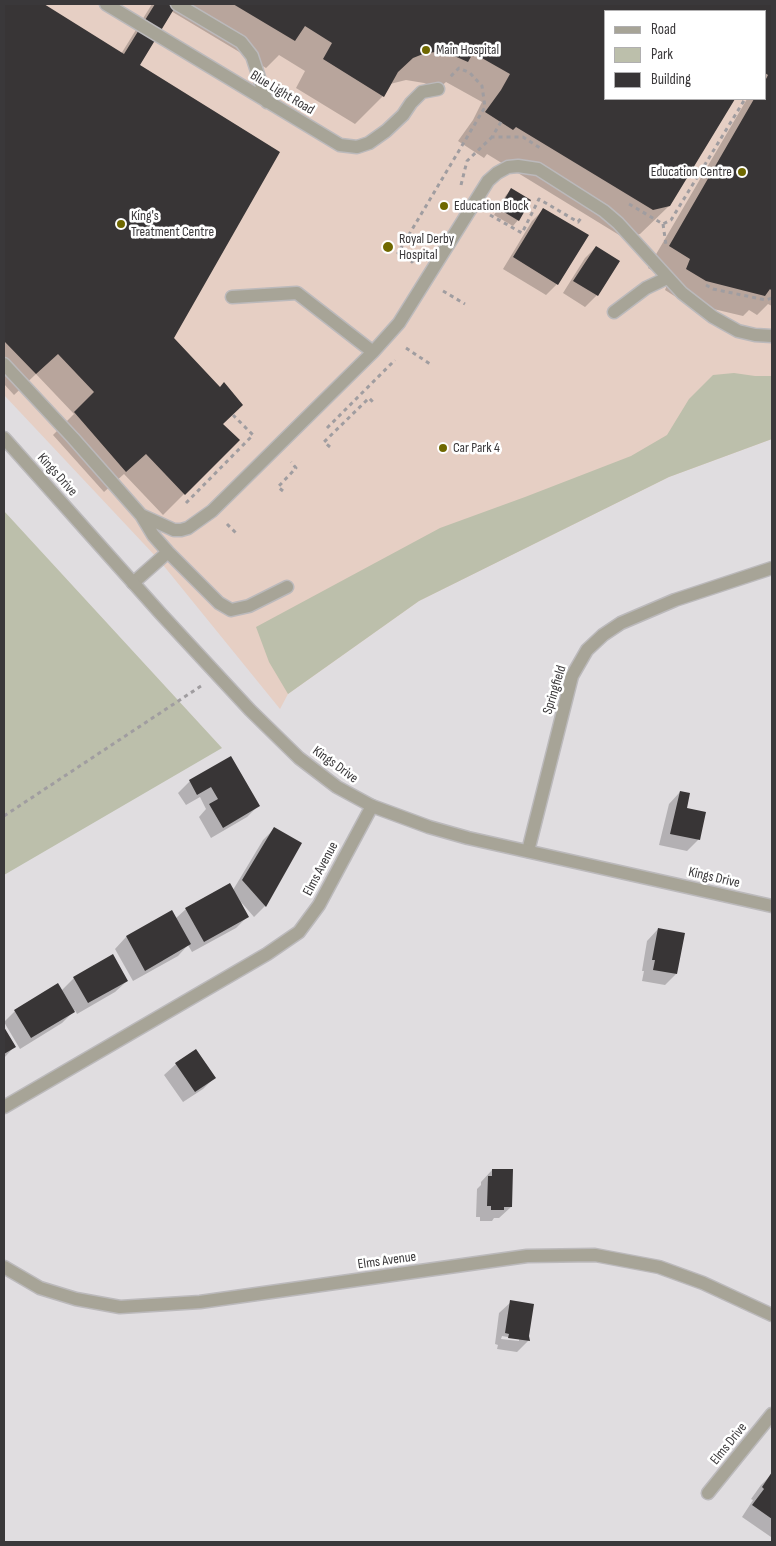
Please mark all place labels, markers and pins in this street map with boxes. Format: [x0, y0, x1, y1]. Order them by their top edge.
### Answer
place label: Main Hospital [436, 42, 499, 58]
marker: Main Hospital [420, 44, 432, 56]
place label: Education Centre [651, 164, 732, 180]
marker: Education Centre [736, 166, 748, 178]
place label: Education Block [454, 198, 529, 214]
marker: Education Block [438, 200, 450, 212]
place label: King's Treatment Centre [131, 208, 214, 240]
marker: King's Treatment Centre [115, 218, 127, 230]
place label: Royal Derby Hospital [399, 231, 454, 264]
marker: Royal Derby Hospital [381, 240, 395, 254]
place label: Car Park 4 [453, 440, 500, 456]
marker: Car Park 4 [437, 442, 449, 454]

